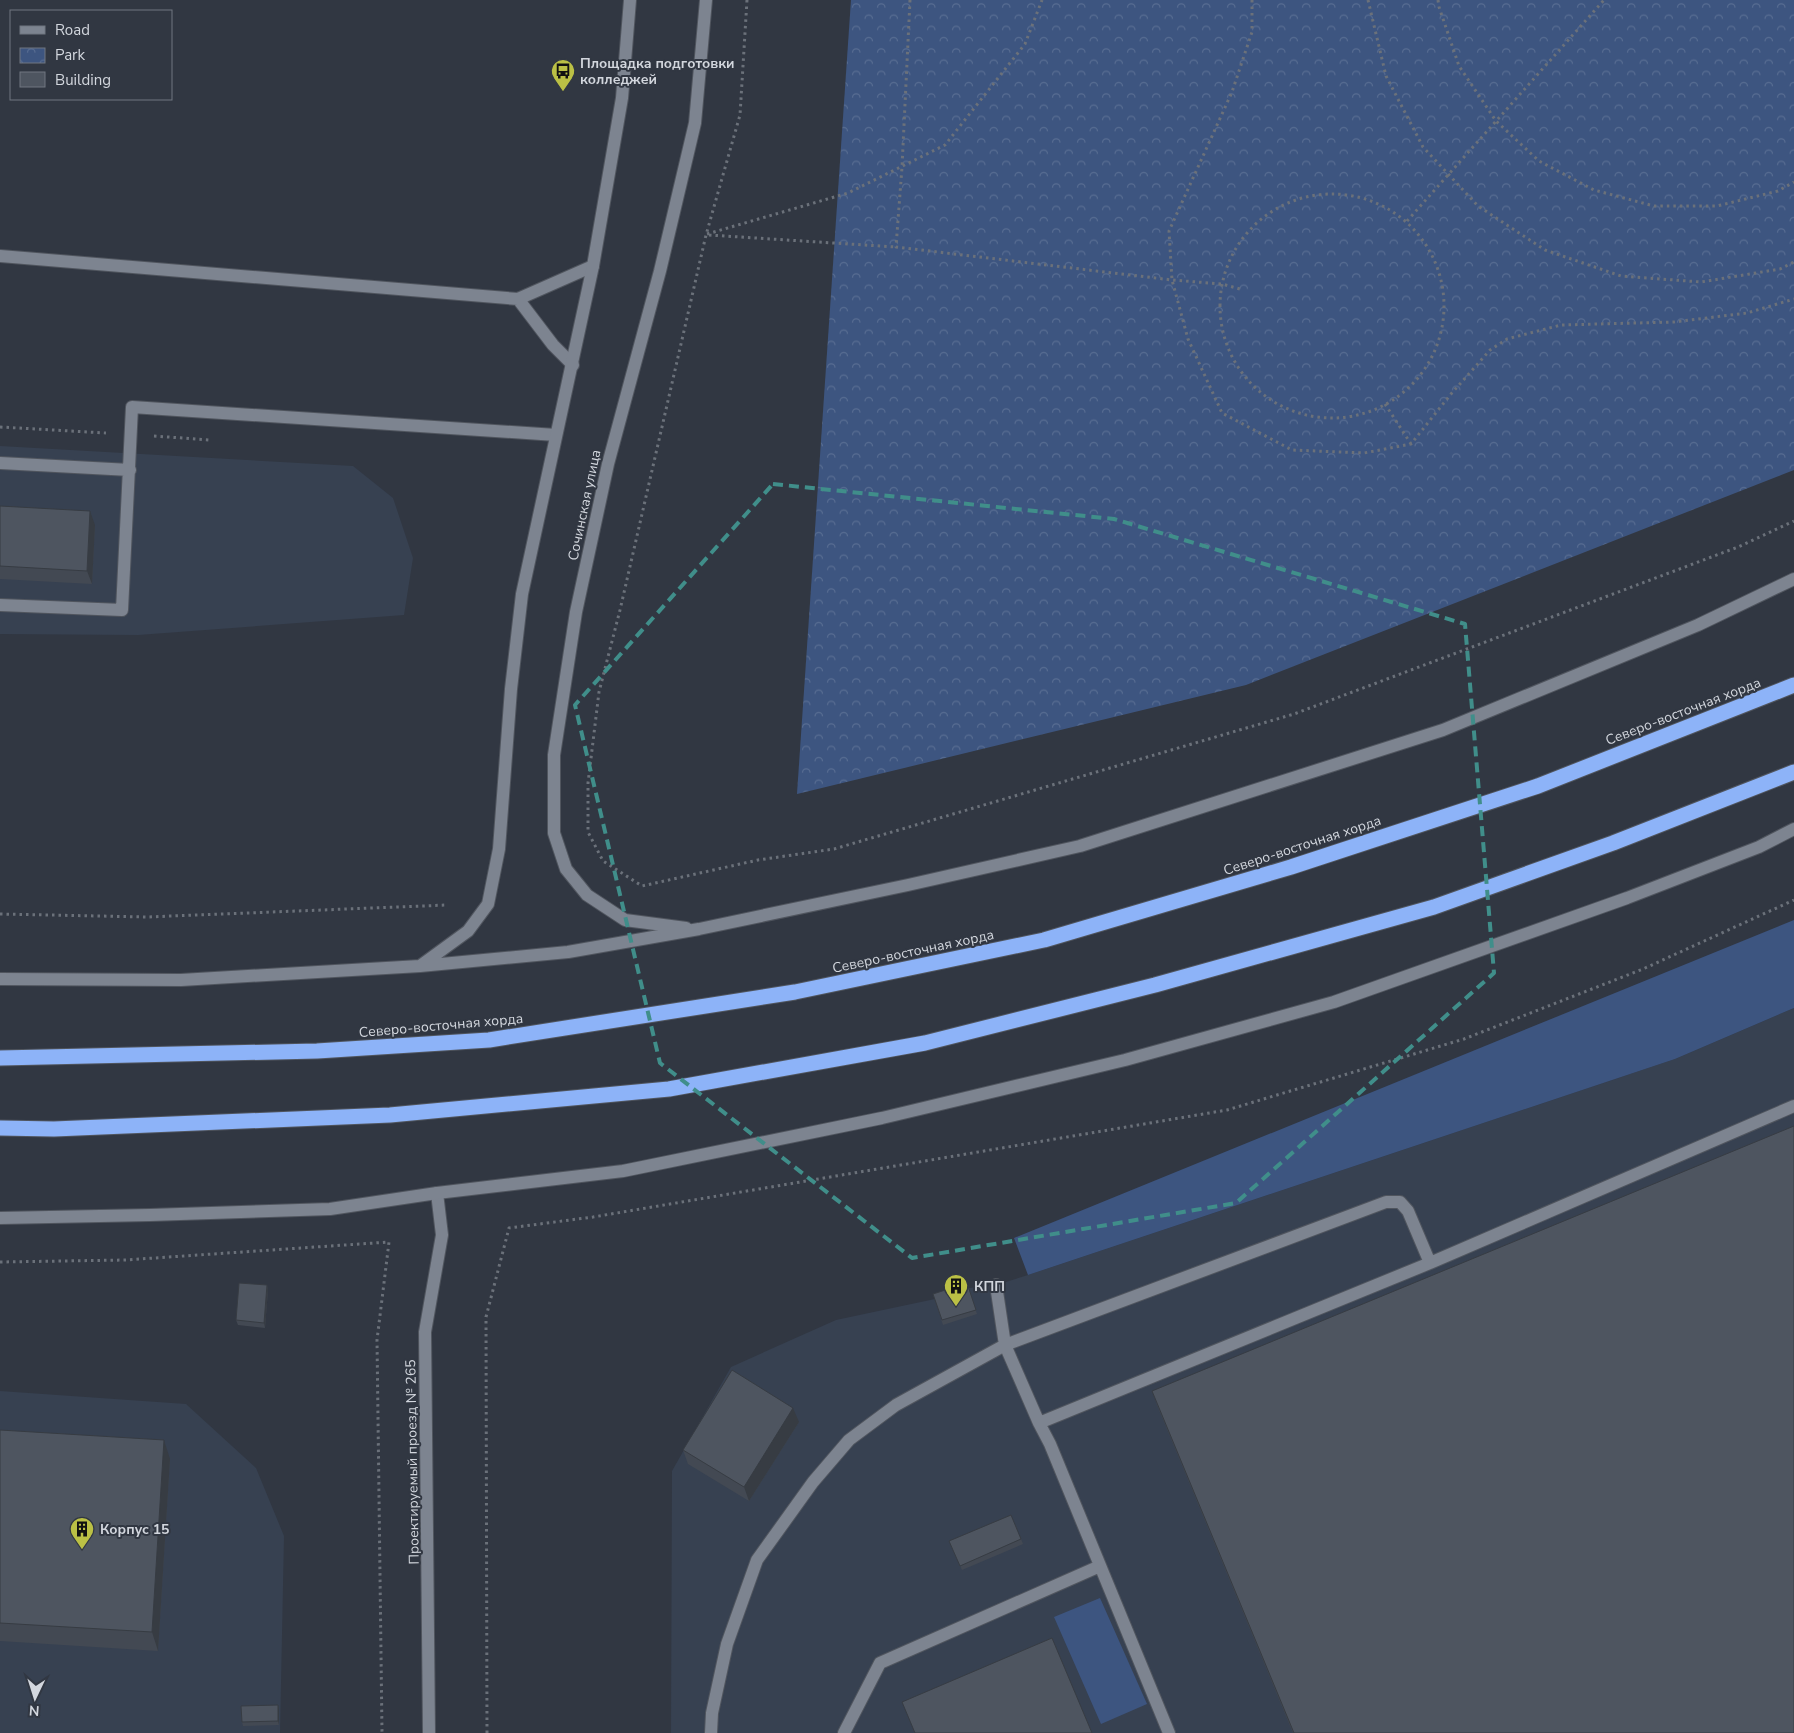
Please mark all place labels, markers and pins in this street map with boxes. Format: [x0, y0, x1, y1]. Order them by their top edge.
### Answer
place label: Площадка подготовки колледжей [580, 54, 734, 89]
bus stop icon: Площадка подготовки колледжей [550, 58, 576, 92]
building icon: КПП [943, 1273, 969, 1307]
place label: КПП [974, 1277, 1005, 1296]
building icon: Корпус 15 [69, 1516, 95, 1550]
place label: Корпус 15 [100, 1520, 170, 1539]

